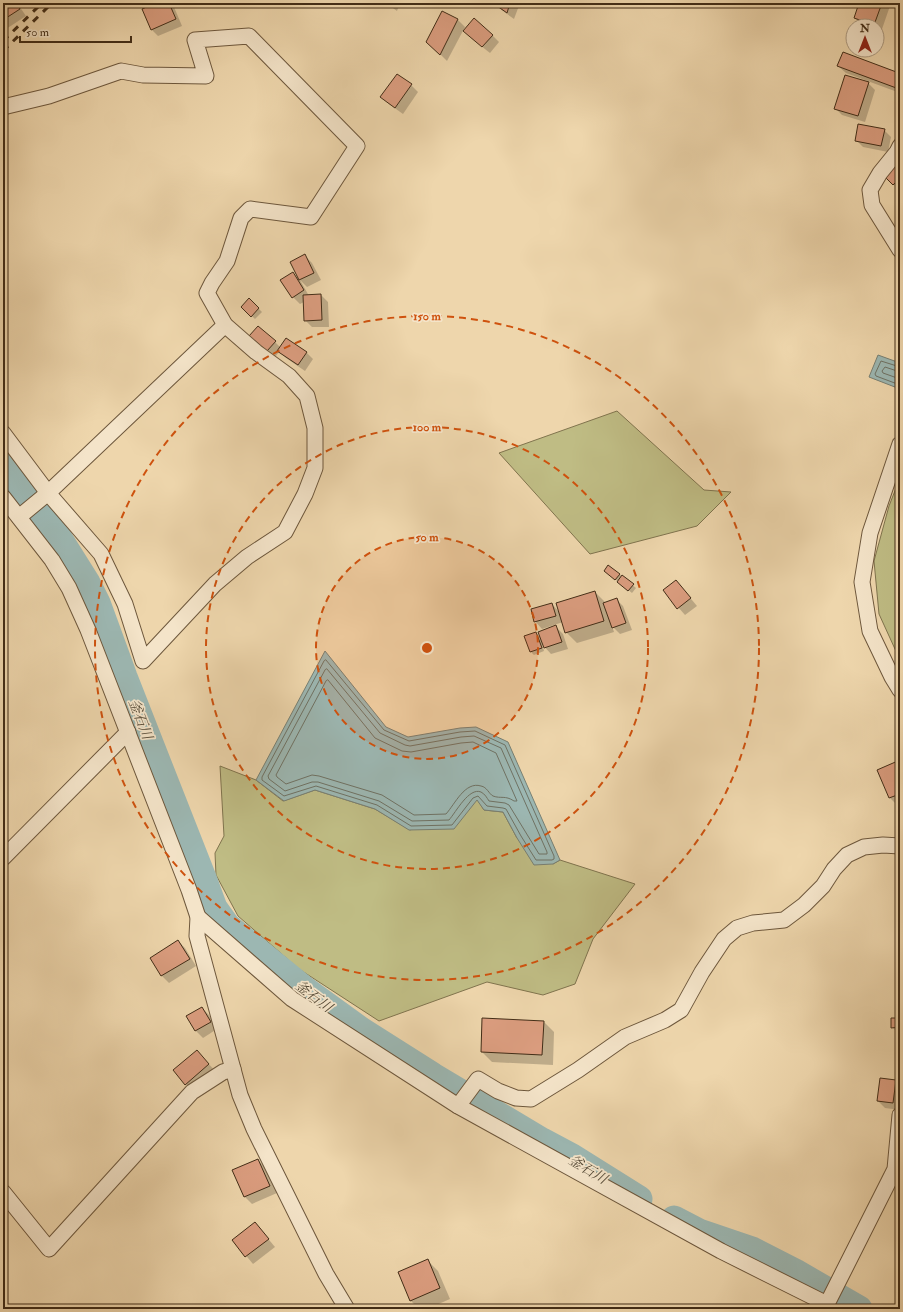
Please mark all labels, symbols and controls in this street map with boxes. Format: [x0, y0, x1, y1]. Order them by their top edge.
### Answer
scale bar [20, 18, 131, 44]
north arrow [845, 18, 885, 58]
text: N [859, 22, 871, 35]
text: 50 m [26, 25, 50, 40]
text: 150 m [413, 309, 441, 324]
text: 100 m [413, 420, 442, 435]
text: 50 m [415, 530, 439, 545]
centre of rings [420, 641, 434, 655]
water label: 釜石川 [125, 697, 157, 744]
water label: 釜石川 [292, 977, 337, 1017]
water label: 釜石川 [565, 1151, 612, 1189]

